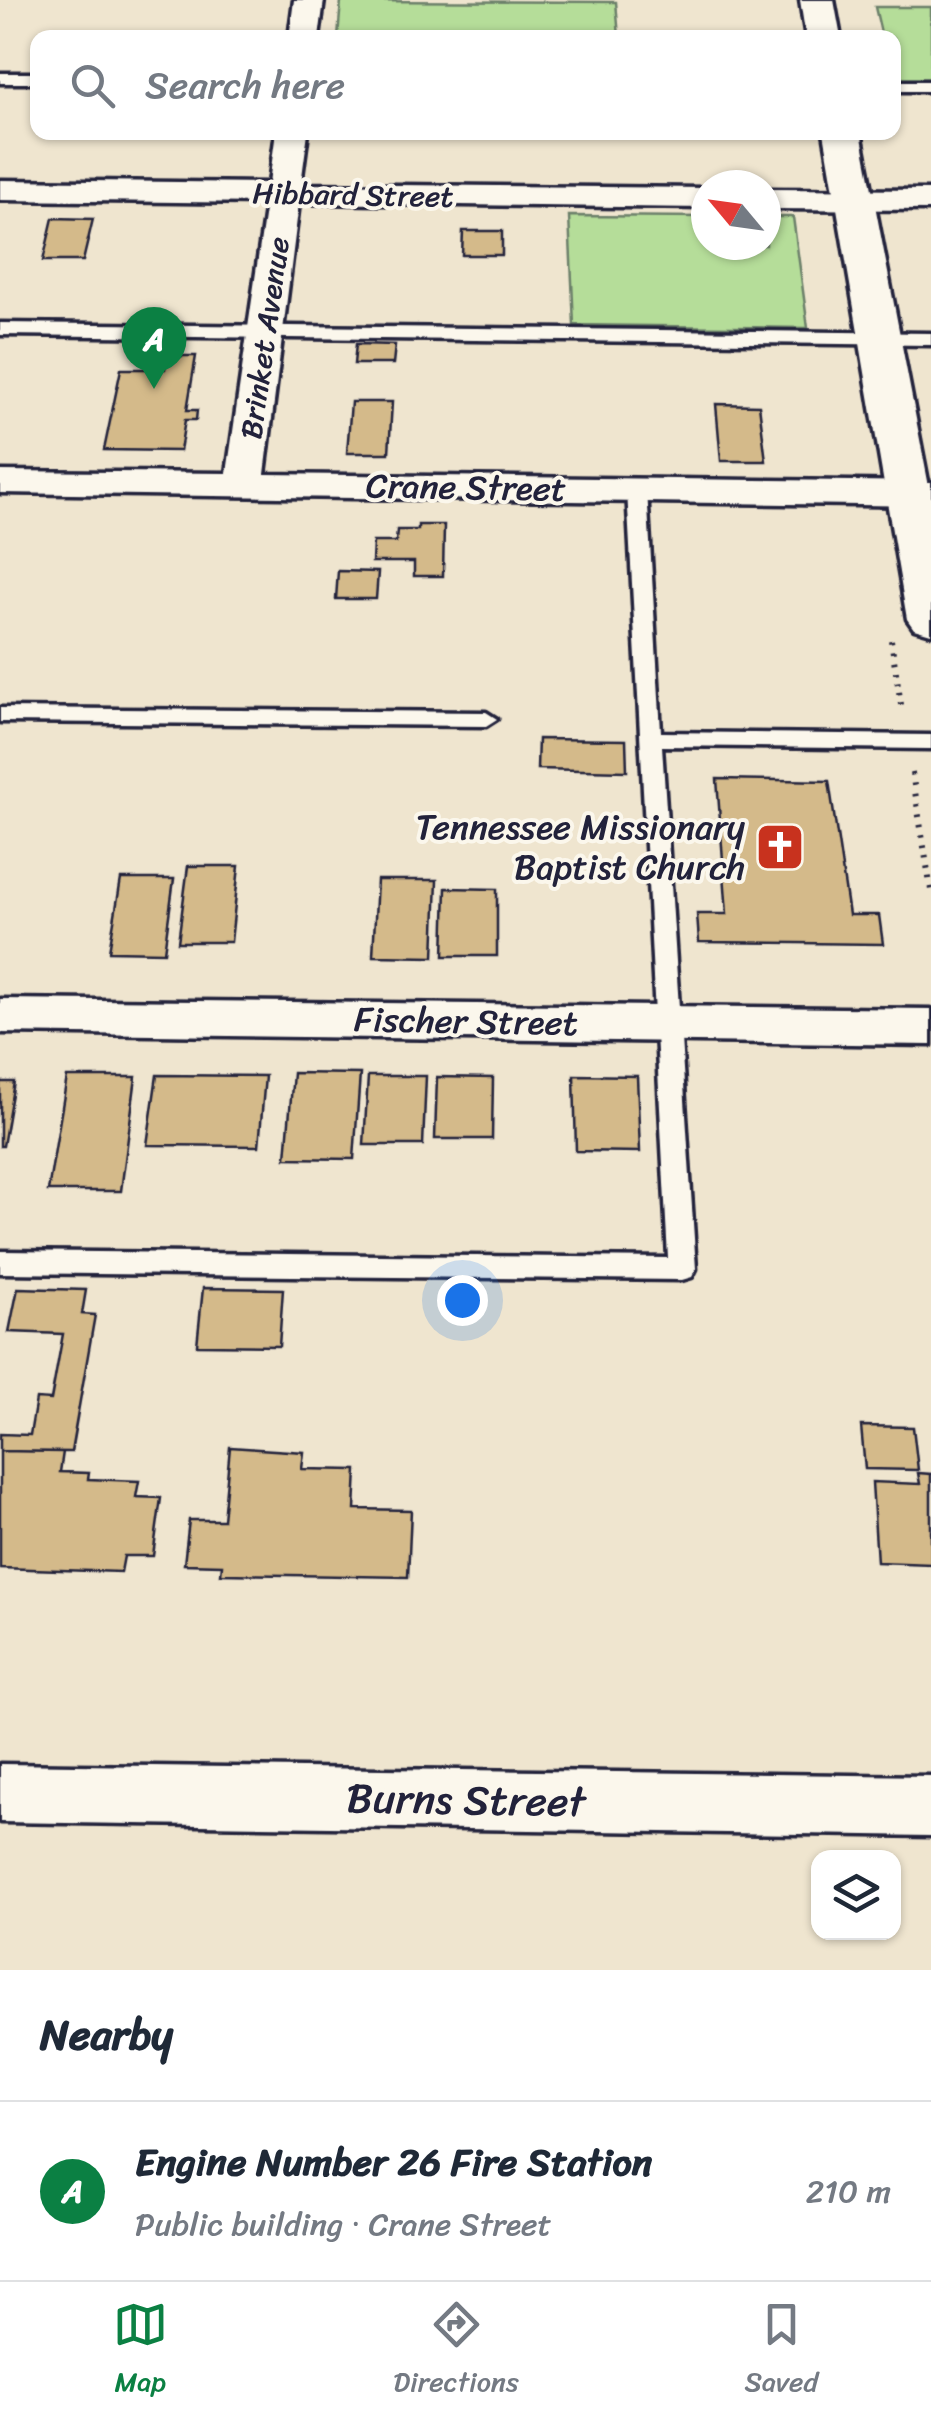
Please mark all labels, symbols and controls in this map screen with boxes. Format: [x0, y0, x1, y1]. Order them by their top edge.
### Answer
search box [30, 30, 901, 140]
text: Search here [145, 52, 345, 119]
icon: search [65, 58, 120, 113]
street label: Hibbard Street [252, 166, 454, 224]
north arrow [691, 170, 781, 260]
street label: Brinket Avenue [224, 233, 306, 443]
pin: A [122, 306, 186, 389]
street label: Crane Street [365, 454, 567, 520]
place label: Tennessee Missionary Baptist Church [416, 796, 745, 898]
church icon: Tennessee Missionary Baptist Church [754, 821, 806, 873]
street label: Fischer Street [354, 988, 578, 1054]
your location [437, 1275, 488, 1326]
street label: Burns Street [346, 1761, 588, 1839]
map controls [811, 1850, 901, 1940]
button: layers [811, 1850, 901, 1940]
text: Nearby [40, 1998, 173, 2072]
text: Engine Number 26 Fire Station [135, 2129, 652, 2196]
text: A [62, 2163, 83, 2220]
text: 210 m [806, 2163, 891, 2220]
text: Public building · Crane Street [135, 2196, 552, 2253]
tab: Map [113, 2297, 168, 2406]
tab: Directions [393, 2297, 519, 2406]
tab: Saved [744, 2297, 818, 2406]

